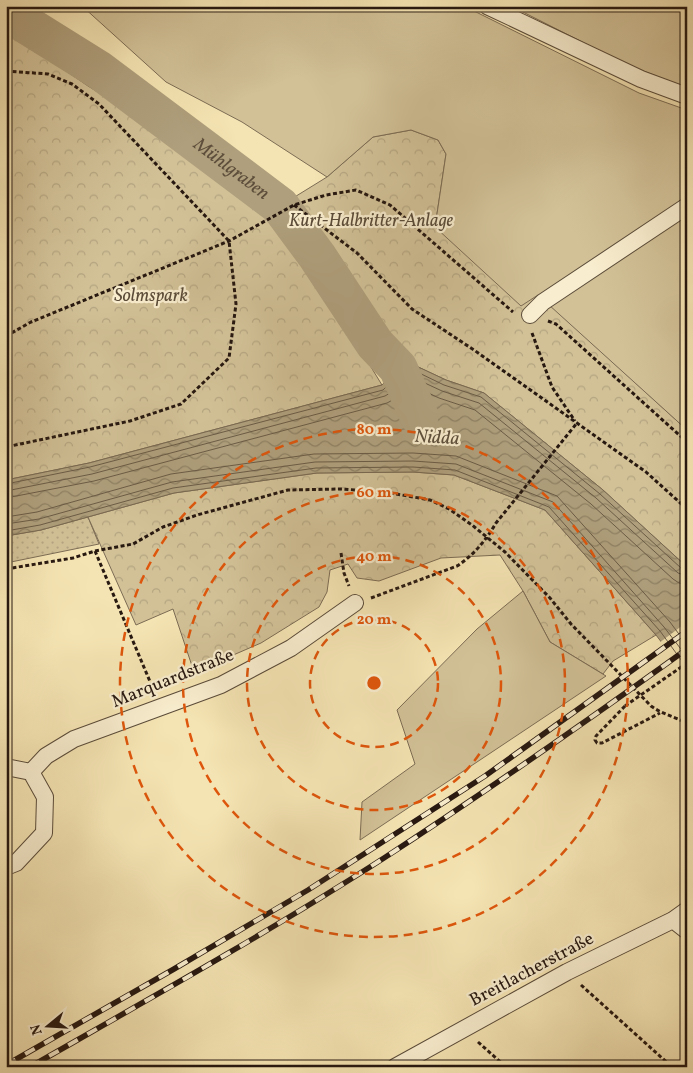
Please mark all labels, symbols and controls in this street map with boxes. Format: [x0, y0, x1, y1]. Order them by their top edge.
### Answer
water label: Mühlgraben [187, 131, 275, 207]
park label: Kurt-Halbritter-Anlage [289, 209, 454, 234]
park label: Solmspark [114, 284, 188, 309]
text: 80 m [357, 420, 392, 441]
water label: Nidda [414, 424, 460, 452]
text: 60 m [357, 483, 392, 504]
text: 40 m [356, 547, 392, 568]
text: 20 m [357, 610, 392, 631]
street label: Marquardstraße [108, 643, 238, 715]
centre of rings [365, 674, 383, 692]
street label: Breitlacherstraße [465, 927, 599, 1013]
north arrow [22, 1000, 72, 1050]
text: N [26, 1022, 48, 1037]

